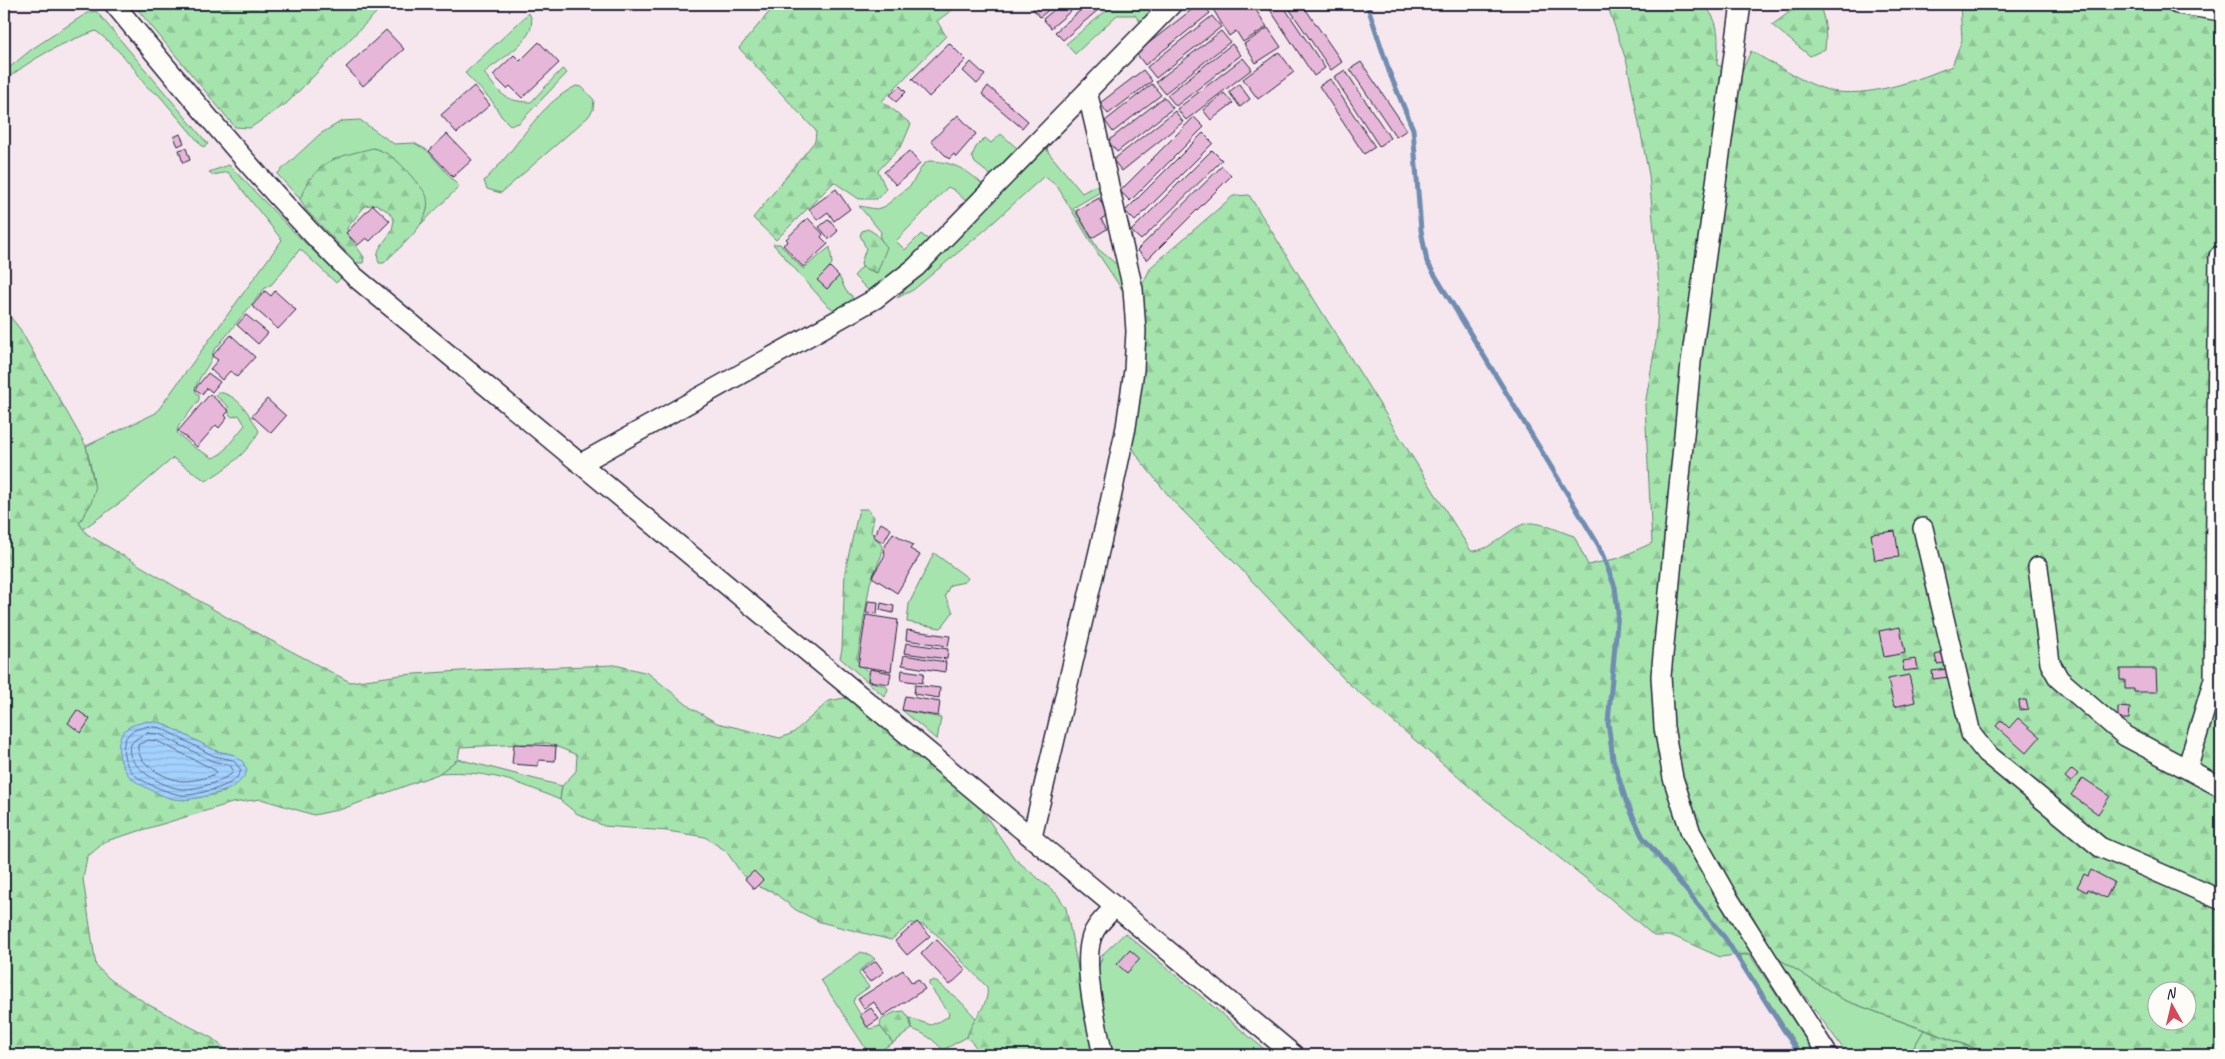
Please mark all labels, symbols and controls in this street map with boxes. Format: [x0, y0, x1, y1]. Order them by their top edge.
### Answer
north arrow [2148, 982, 2198, 1032]
text: N [2165, 984, 2178, 1003]

